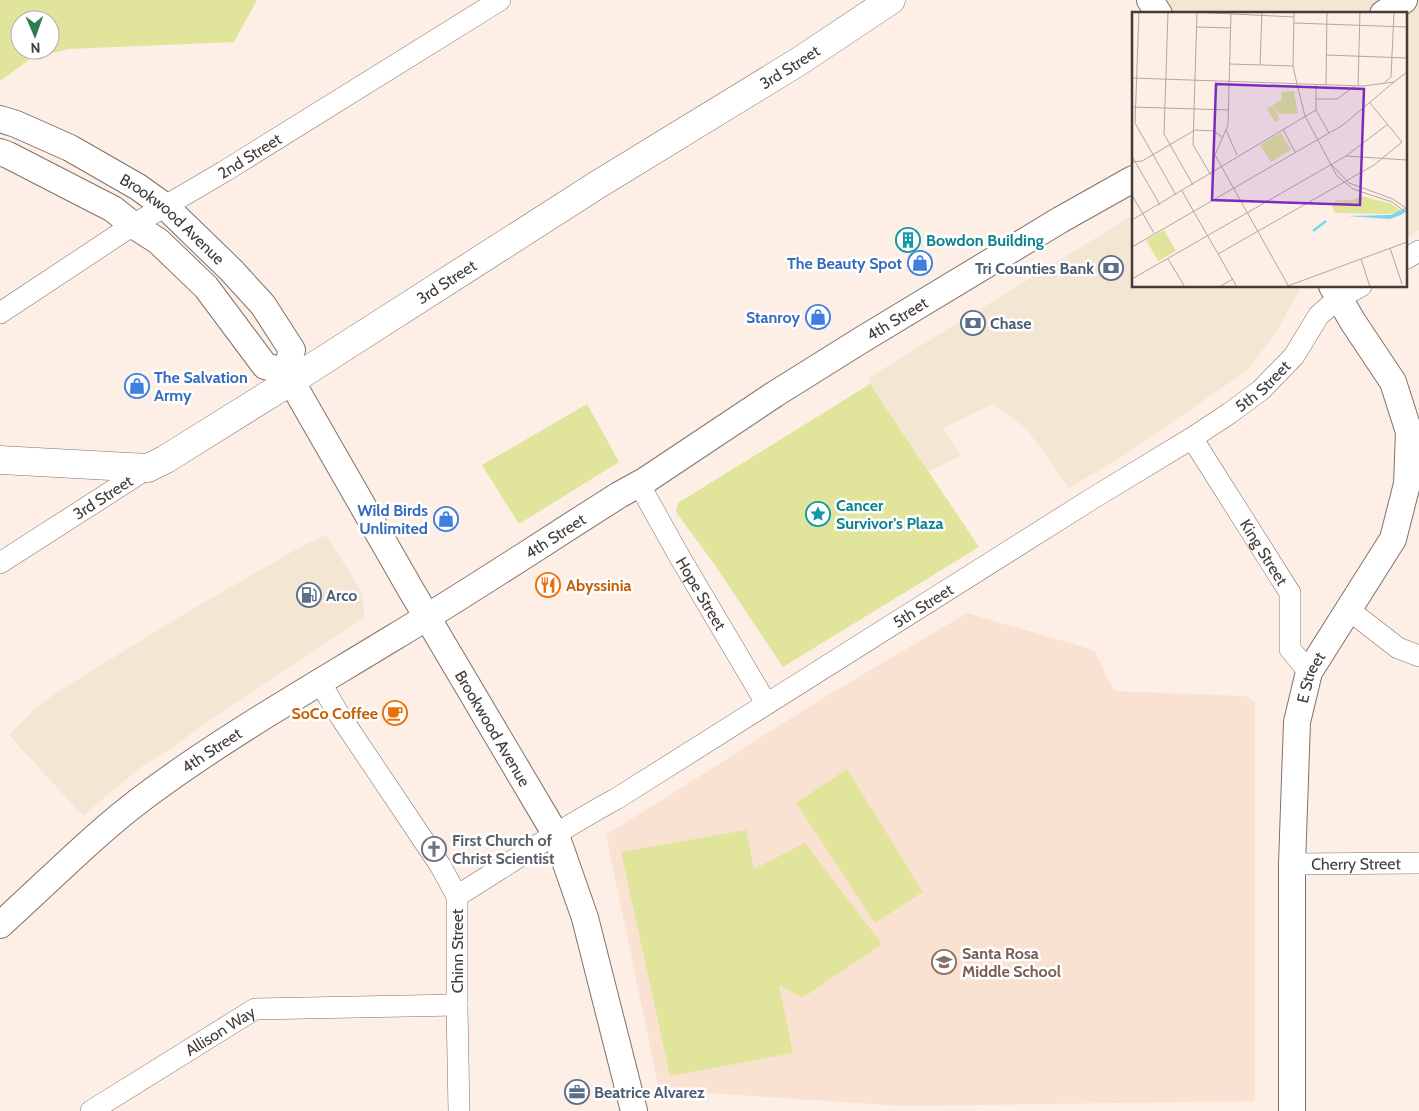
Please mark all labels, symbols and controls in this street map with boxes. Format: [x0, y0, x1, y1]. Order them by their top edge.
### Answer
north arrow [10, 10, 60, 60]
inset map [1132, 12, 1406, 288]
text: N [30, 39, 41, 57]
street label: 3rd Street [756, 41, 824, 93]
street label: 2nd Street [215, 129, 285, 183]
street label: Brookwood Avenue [117, 170, 228, 269]
building icon: Bowdon Building [895, 227, 921, 253]
place label: Bowdon Building [926, 231, 1044, 250]
shop icon: The Beauty Spot [907, 250, 933, 276]
place label: The Beauty Spot [787, 254, 902, 273]
bank icon: Tri Counties Bank [1098, 255, 1124, 281]
street label: 3rd Street [413, 256, 480, 308]
place label: Tri Counties Bank [975, 259, 1094, 278]
street label: 4th Street [863, 293, 932, 345]
shop icon: Stanroy [805, 304, 831, 330]
place label: Stanroy [746, 308, 800, 327]
bank icon: Chase [960, 310, 986, 336]
place label: Chase [990, 314, 1032, 333]
street label: 5th Street [1232, 356, 1295, 416]
place label: The Salvation Army [154, 368, 248, 405]
shop icon: The Salvation Army [124, 373, 150, 399]
street label: 3rd Street [70, 471, 137, 524]
place label: Cancer Survivor's Plaza [836, 496, 944, 533]
place label: Wild Birds Unlimited [357, 501, 428, 538]
place icon: Cancer Survivor's Plaza [805, 501, 831, 527]
shop icon: Wild Birds Unlimited [433, 506, 459, 532]
street label: 4th Street [522, 509, 590, 563]
street label: King Street [1236, 516, 1292, 589]
street label: Hope Street [672, 554, 730, 634]
restaurant icon: Abyssinia [535, 572, 561, 598]
place label: Abyssinia [566, 576, 632, 595]
street label: 5th Street [889, 580, 957, 632]
fuel station icon: Arco [296, 582, 322, 608]
place label: Arco [326, 586, 357, 605]
street label: E Street [1293, 648, 1330, 705]
street label: Brookwood Avenue [451, 667, 534, 790]
cafe icon: SoCo Coffee [382, 700, 408, 726]
place label: SoCo Coffee [292, 704, 378, 723]
street label: 4th Street [178, 723, 246, 777]
place label: First Church of Christ Scientist [452, 831, 555, 868]
church icon: First Church of Christ Scientist [421, 836, 447, 862]
street label: Cherry Street [1311, 854, 1402, 874]
street label: Chinn Street [448, 908, 467, 993]
place label: Santa Rosa Middle School [962, 944, 1061, 981]
school or university icon: Santa Rosa Middle School [931, 949, 957, 975]
street label: Allison Way [182, 1002, 259, 1060]
office icon: Beatrice Alvarez [564, 1079, 590, 1105]
place label: Beatrice Alvarez [594, 1083, 705, 1102]

